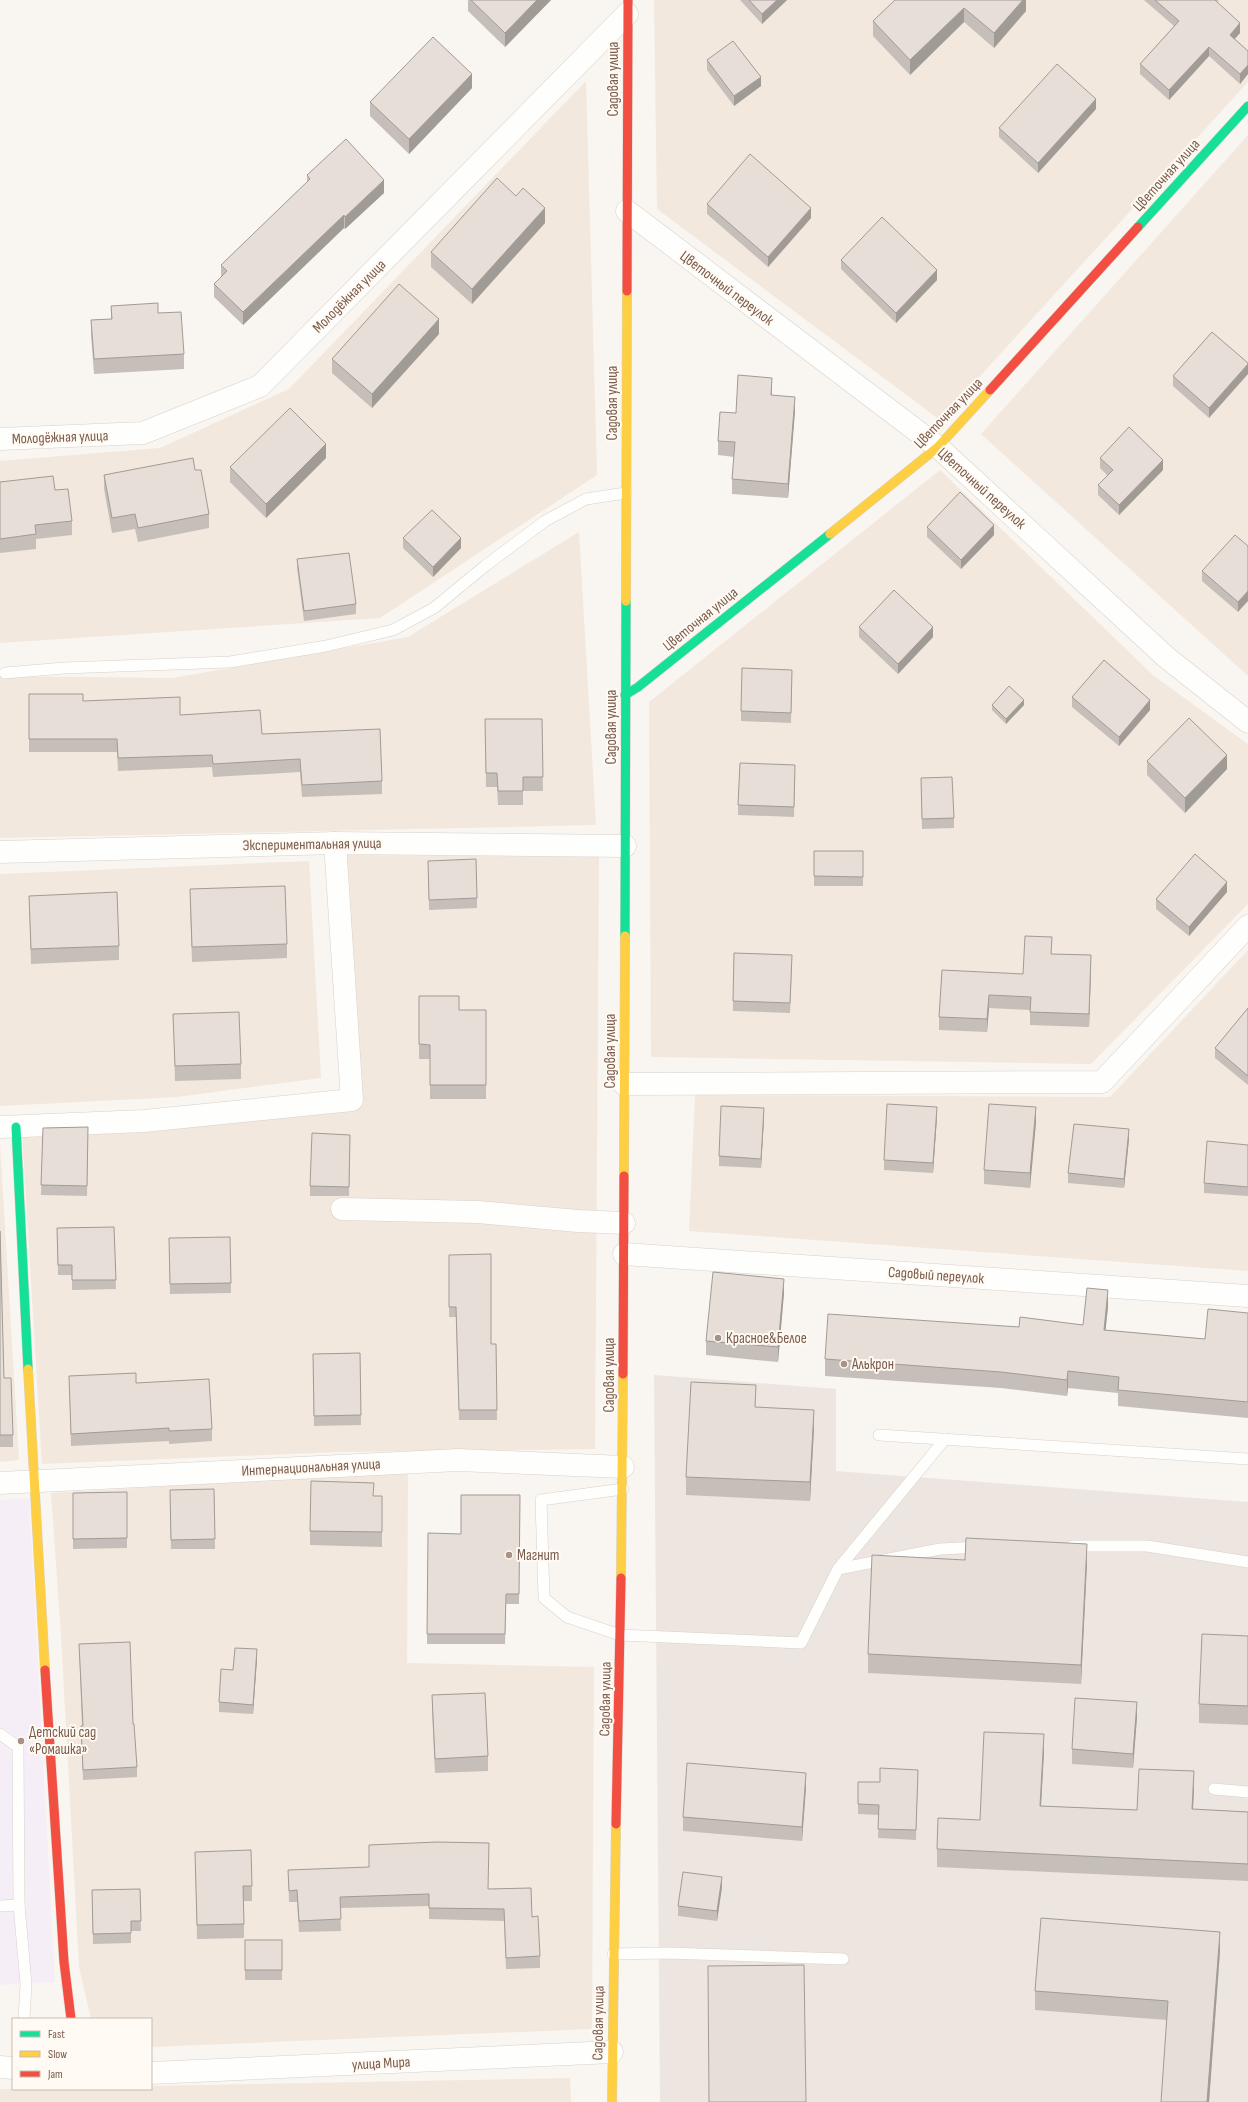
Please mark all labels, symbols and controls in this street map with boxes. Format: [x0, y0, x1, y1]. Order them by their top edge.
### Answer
street label: Садовая улица [604, 41, 623, 116]
street label: Цветочная улица [1129, 135, 1204, 216]
street label: Цветочный переулок [676, 247, 778, 330]
street label: Молодёжная улица [308, 255, 390, 337]
street label: Садовая улица [603, 365, 622, 440]
street label: Цветочная улица [910, 374, 987, 453]
street label: Молодёжная улица [11, 426, 109, 449]
street label: Цветочный переулок [933, 444, 1030, 533]
street label: Цветочная улица [659, 583, 742, 655]
street label: Садовая улица [602, 689, 621, 764]
street label: Экспериментальная улица [242, 834, 382, 855]
street label: Садовая улица [601, 1013, 620, 1088]
street label: Садовый переулок [887, 1263, 985, 1288]
place label: Красное&Белое [726, 1329, 807, 1348]
marker: Красное&Белое [713, 1333, 723, 1343]
street label: Садовая улица [600, 1337, 619, 1412]
place label: Алькрон [851, 1355, 894, 1374]
marker: Алькрон [839, 1359, 849, 1369]
street label: Интернациональная улица [241, 1454, 381, 1481]
place label: Магнит [517, 1546, 559, 1565]
marker: Магнит [504, 1550, 514, 1560]
street label: Садовая улица [595, 1661, 616, 1737]
place label: Детский сад «Ромашка» [29, 1723, 96, 1759]
marker: Детский сад «Ромашка» [16, 1736, 26, 1746]
street label: Садовая улица [588, 1985, 609, 2061]
legend [12, 2018, 152, 2090]
text: Fast [48, 2027, 65, 2042]
text: Slow [48, 2047, 67, 2062]
street label: улица Мира [351, 2052, 411, 2075]
text: Jam [47, 2067, 63, 2082]

